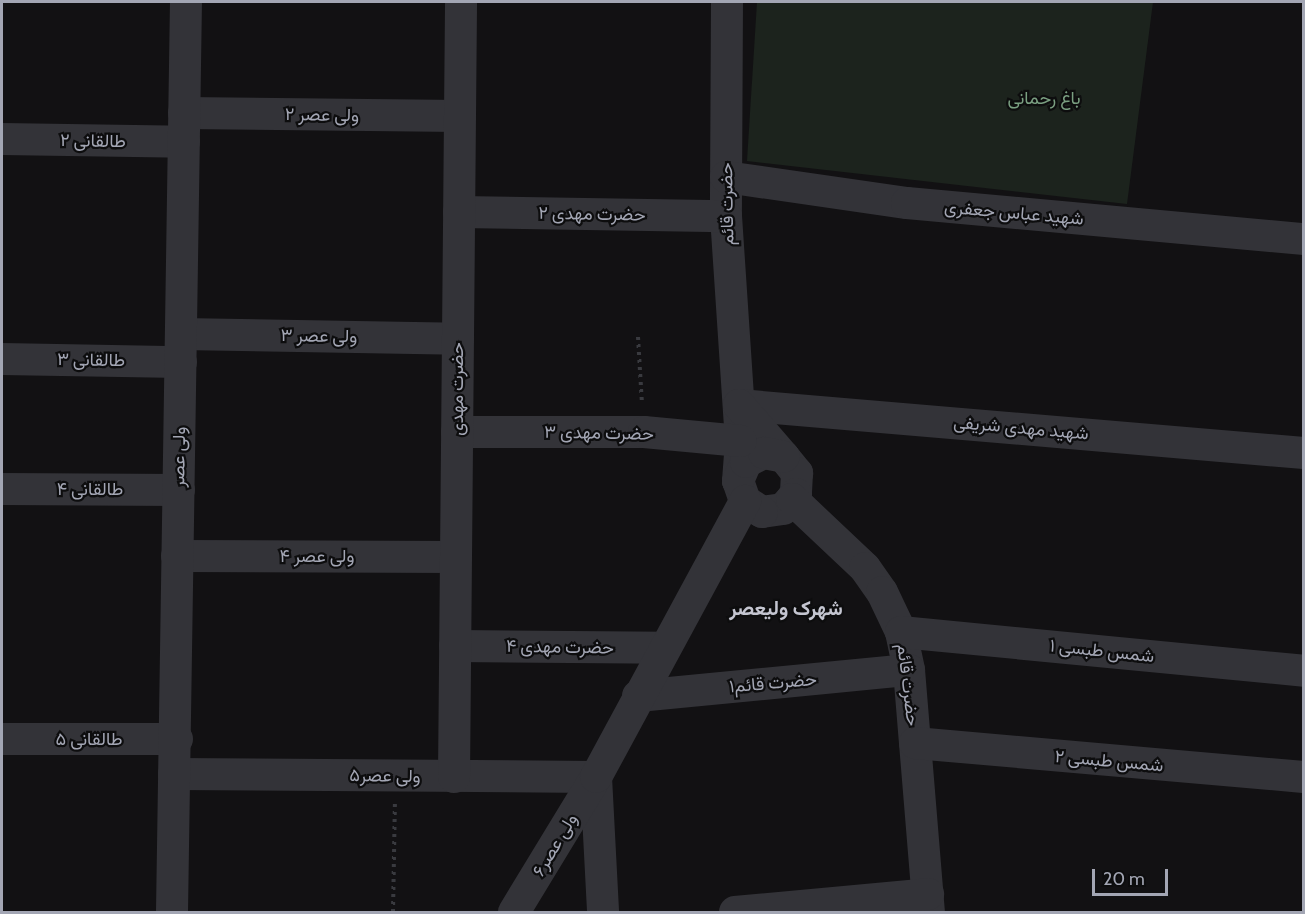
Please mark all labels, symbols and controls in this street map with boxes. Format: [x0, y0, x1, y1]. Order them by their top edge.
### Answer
park label: باغ رحمانی [1007, 87, 1081, 109]
street label: ولی عصر ۲ [285, 104, 359, 126]
street label: طالقانی ۲ [60, 130, 126, 152]
street label: حضرت قائم [715, 162, 739, 246]
street label: شهید عباس جعفری [943, 196, 1085, 230]
street label: حضرت مهدی ۲ [538, 202, 646, 226]
street label: ولی عصر ۳ [280, 325, 358, 347]
street label: حضرت مهدی [446, 342, 468, 436]
street label: طالقانی ۳ [57, 349, 125, 371]
street label: شهید مهدی شریفی [953, 411, 1089, 445]
street label: حضرت مهدی ۳ [544, 421, 654, 445]
street label: ولی عصر [168, 426, 190, 488]
street label: طالقانی ۴ [57, 478, 123, 500]
street label: ولی عصر ۴ [279, 545, 355, 567]
district label: شهرک ولیعصر [729, 596, 843, 620]
street label: حضرت مهدی ۴ [506, 635, 614, 659]
street label: شمس طبسی ۱ [1049, 635, 1155, 667]
street label: حضرت قائم [892, 643, 924, 727]
street label: حضرت قائم۱ [728, 668, 818, 698]
street label: طالقانی ۵ [56, 728, 122, 750]
street label: شمس طبسی ۲ [1054, 745, 1164, 777]
street label: ولی عصر۵ [349, 765, 421, 787]
street label: ولی عصر۶ [528, 810, 582, 880]
scale bar [1095, 857, 1172, 895]
text: 20 m [1103, 868, 1145, 890]

